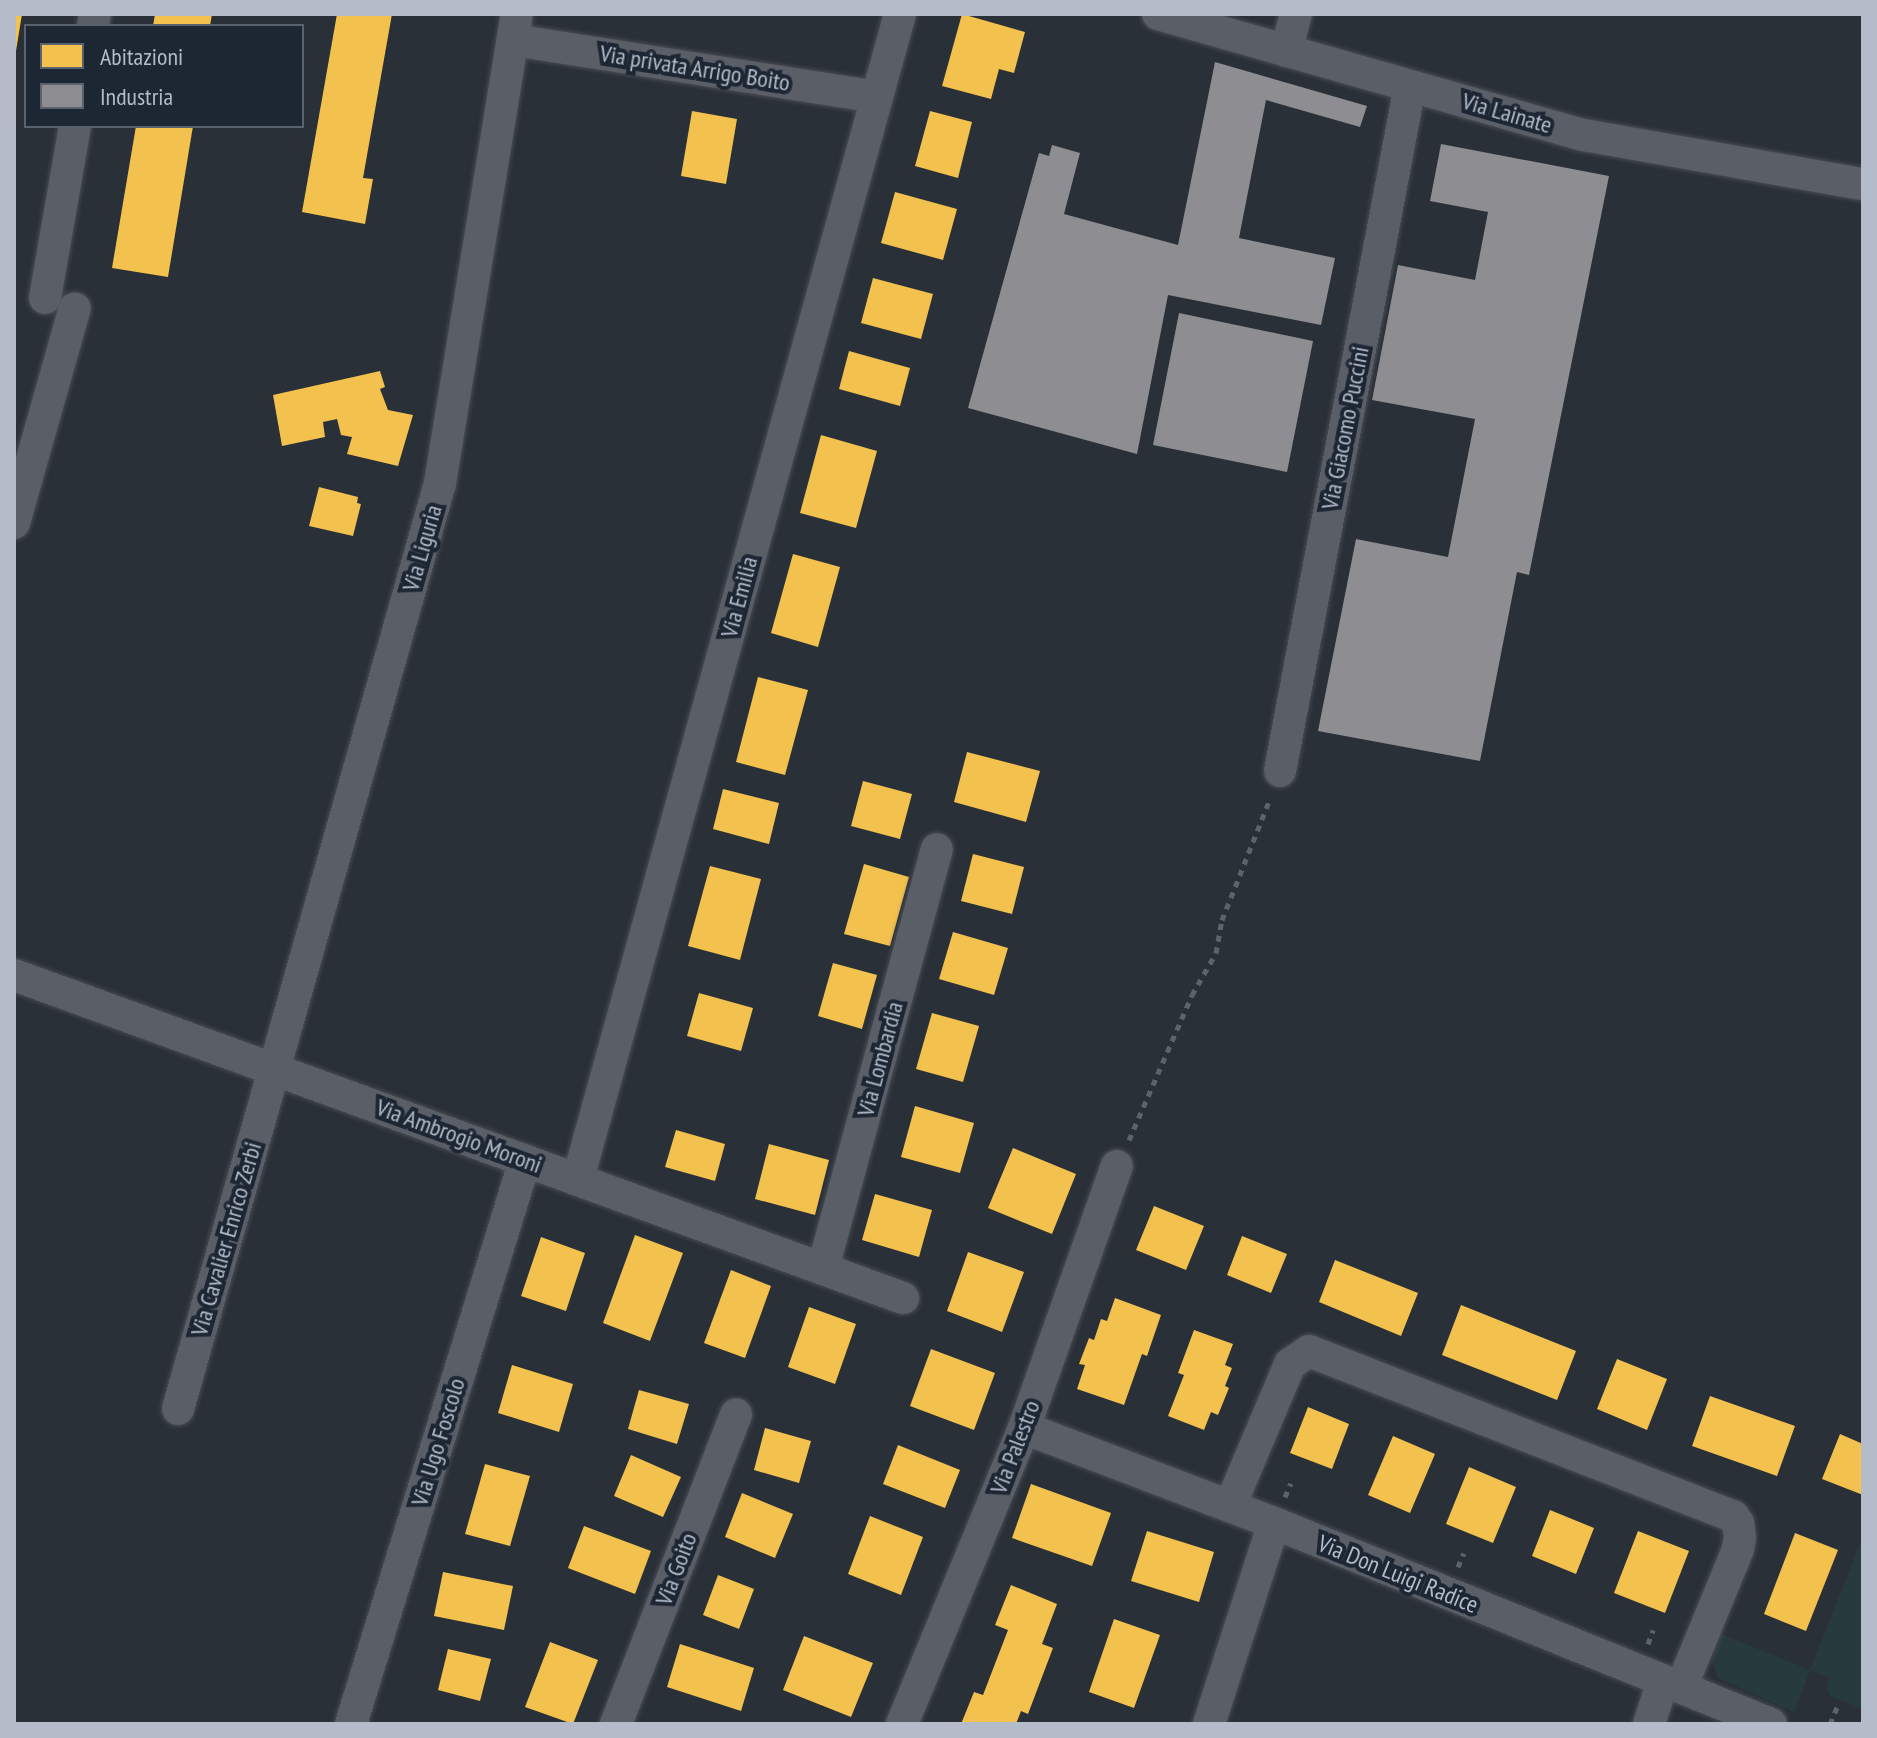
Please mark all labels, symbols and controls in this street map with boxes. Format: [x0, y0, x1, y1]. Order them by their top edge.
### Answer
legend [24, 24, 304, 128]
street label: Via privata Arrigo Boito [598, 39, 792, 97]
text: Abitazioni [100, 41, 183, 72]
text: Industria [100, 81, 173, 112]
street label: Via Lainate [1459, 86, 1555, 140]
street label: Via Giacomo Puccini [1315, 344, 1375, 512]
street label: Via Liguria [396, 502, 448, 594]
street label: Via Emilia [714, 553, 764, 641]
street label: Via Lombardia [851, 998, 909, 1120]
street label: Via Ambrogio Moroni [372, 1093, 546, 1179]
street label: Via Cavalier Enrico Zerbi [185, 1139, 267, 1339]
street label: Via Ugo Foscolo [405, 1375, 471, 1509]
street label: Via Palestro [984, 1396, 1046, 1498]
street label: Via Goito [649, 1529, 703, 1609]
street label: Via Don Luigi Radice [1314, 1529, 1482, 1619]

